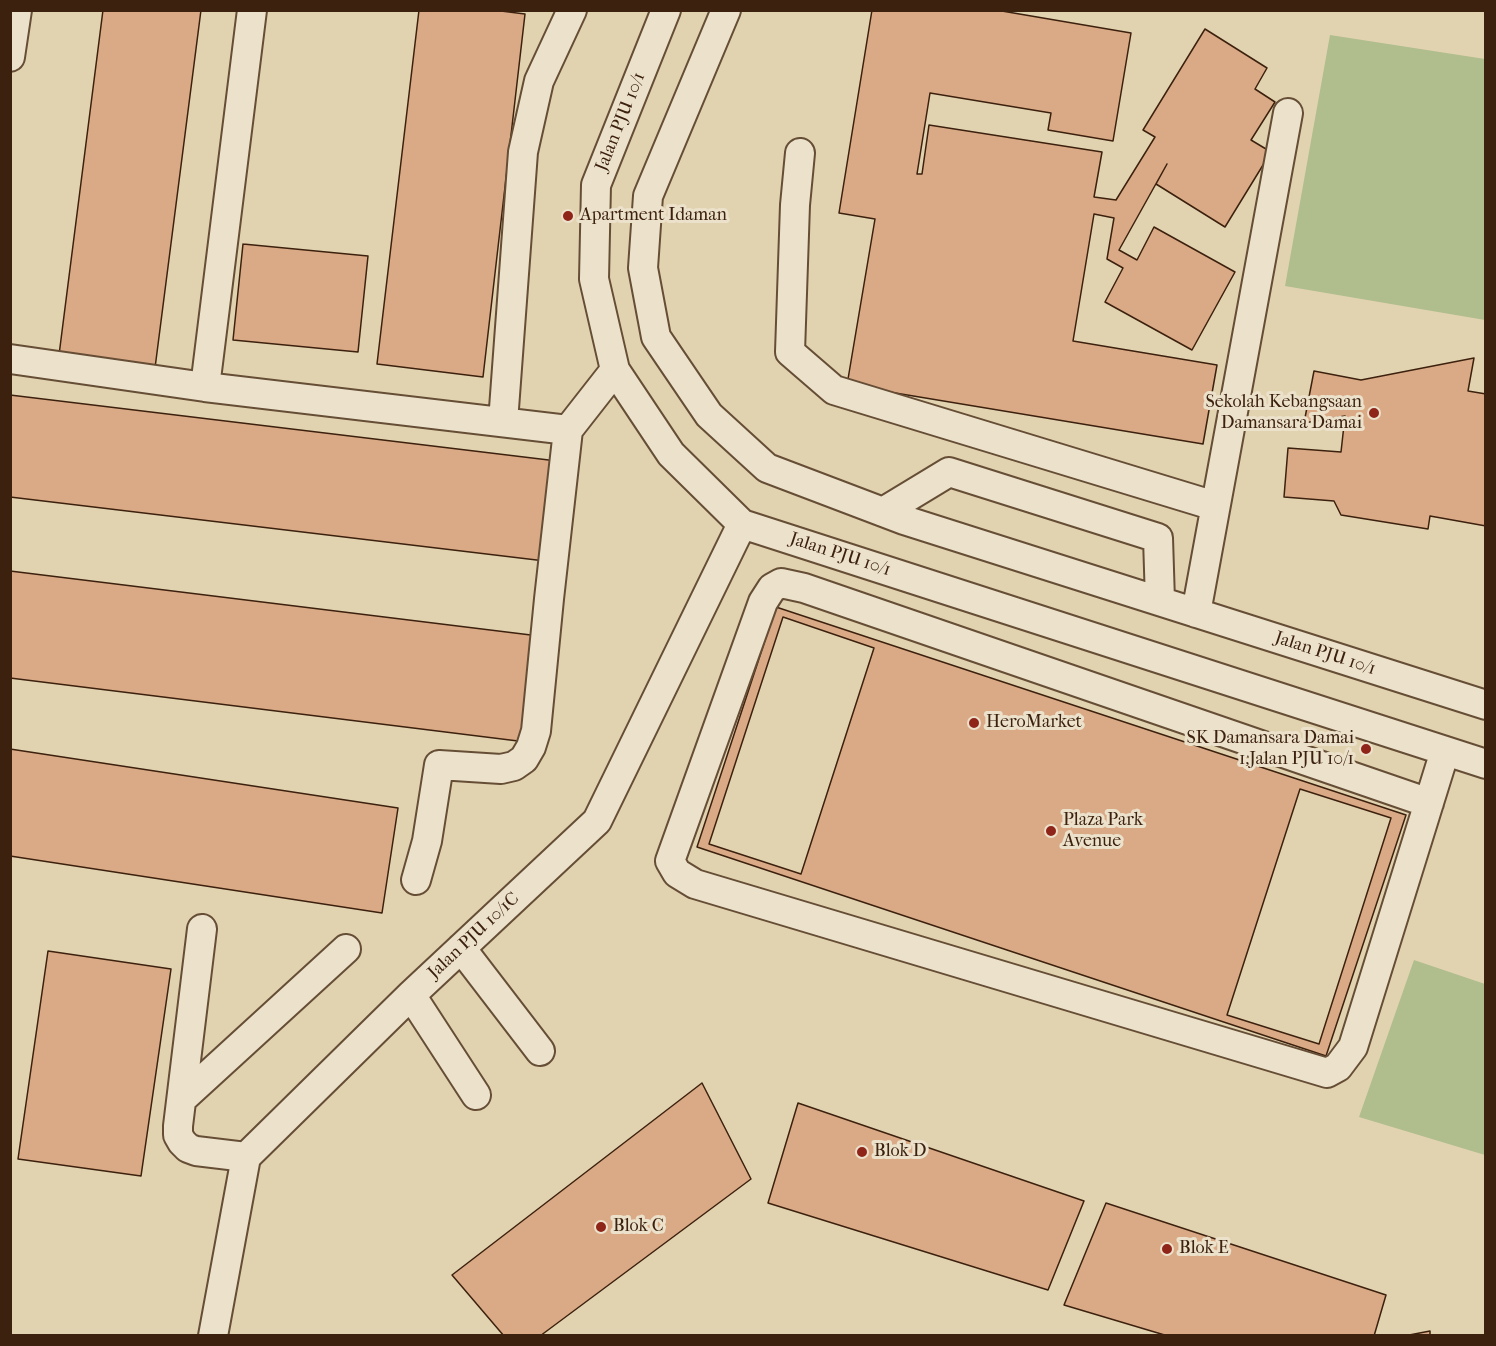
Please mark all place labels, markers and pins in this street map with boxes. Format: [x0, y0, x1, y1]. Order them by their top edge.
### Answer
place label: Apartment Idaman [580, 205, 727, 227]
marker: Apartment Idaman [561, 209, 575, 223]
place label: Sekolah Kebangsaan Damansara Damai [1205, 392, 1362, 434]
marker: Sekolah Kebangsaan Damansara Damai [1367, 406, 1381, 420]
place label: HeroMarket [986, 712, 1082, 734]
marker: HeroMarket [967, 716, 981, 730]
place label: SK Damansara Damai 1,Jalan PJU 10/1 [1186, 728, 1354, 771]
marker: SK Damansara Damai 1,Jalan PJU 10/1 [1359, 742, 1373, 756]
place label: Plaza Park Avenue [1063, 810, 1143, 852]
marker: Plaza Park Avenue [1044, 824, 1058, 838]
place label: Blok D [874, 1141, 926, 1163]
marker: Blok D [855, 1145, 869, 1159]
place label: Blok C [613, 1216, 664, 1238]
marker: Blok C [594, 1220, 608, 1234]
place label: Blok E [1179, 1238, 1229, 1260]
marker: Blok E [1160, 1242, 1174, 1256]

